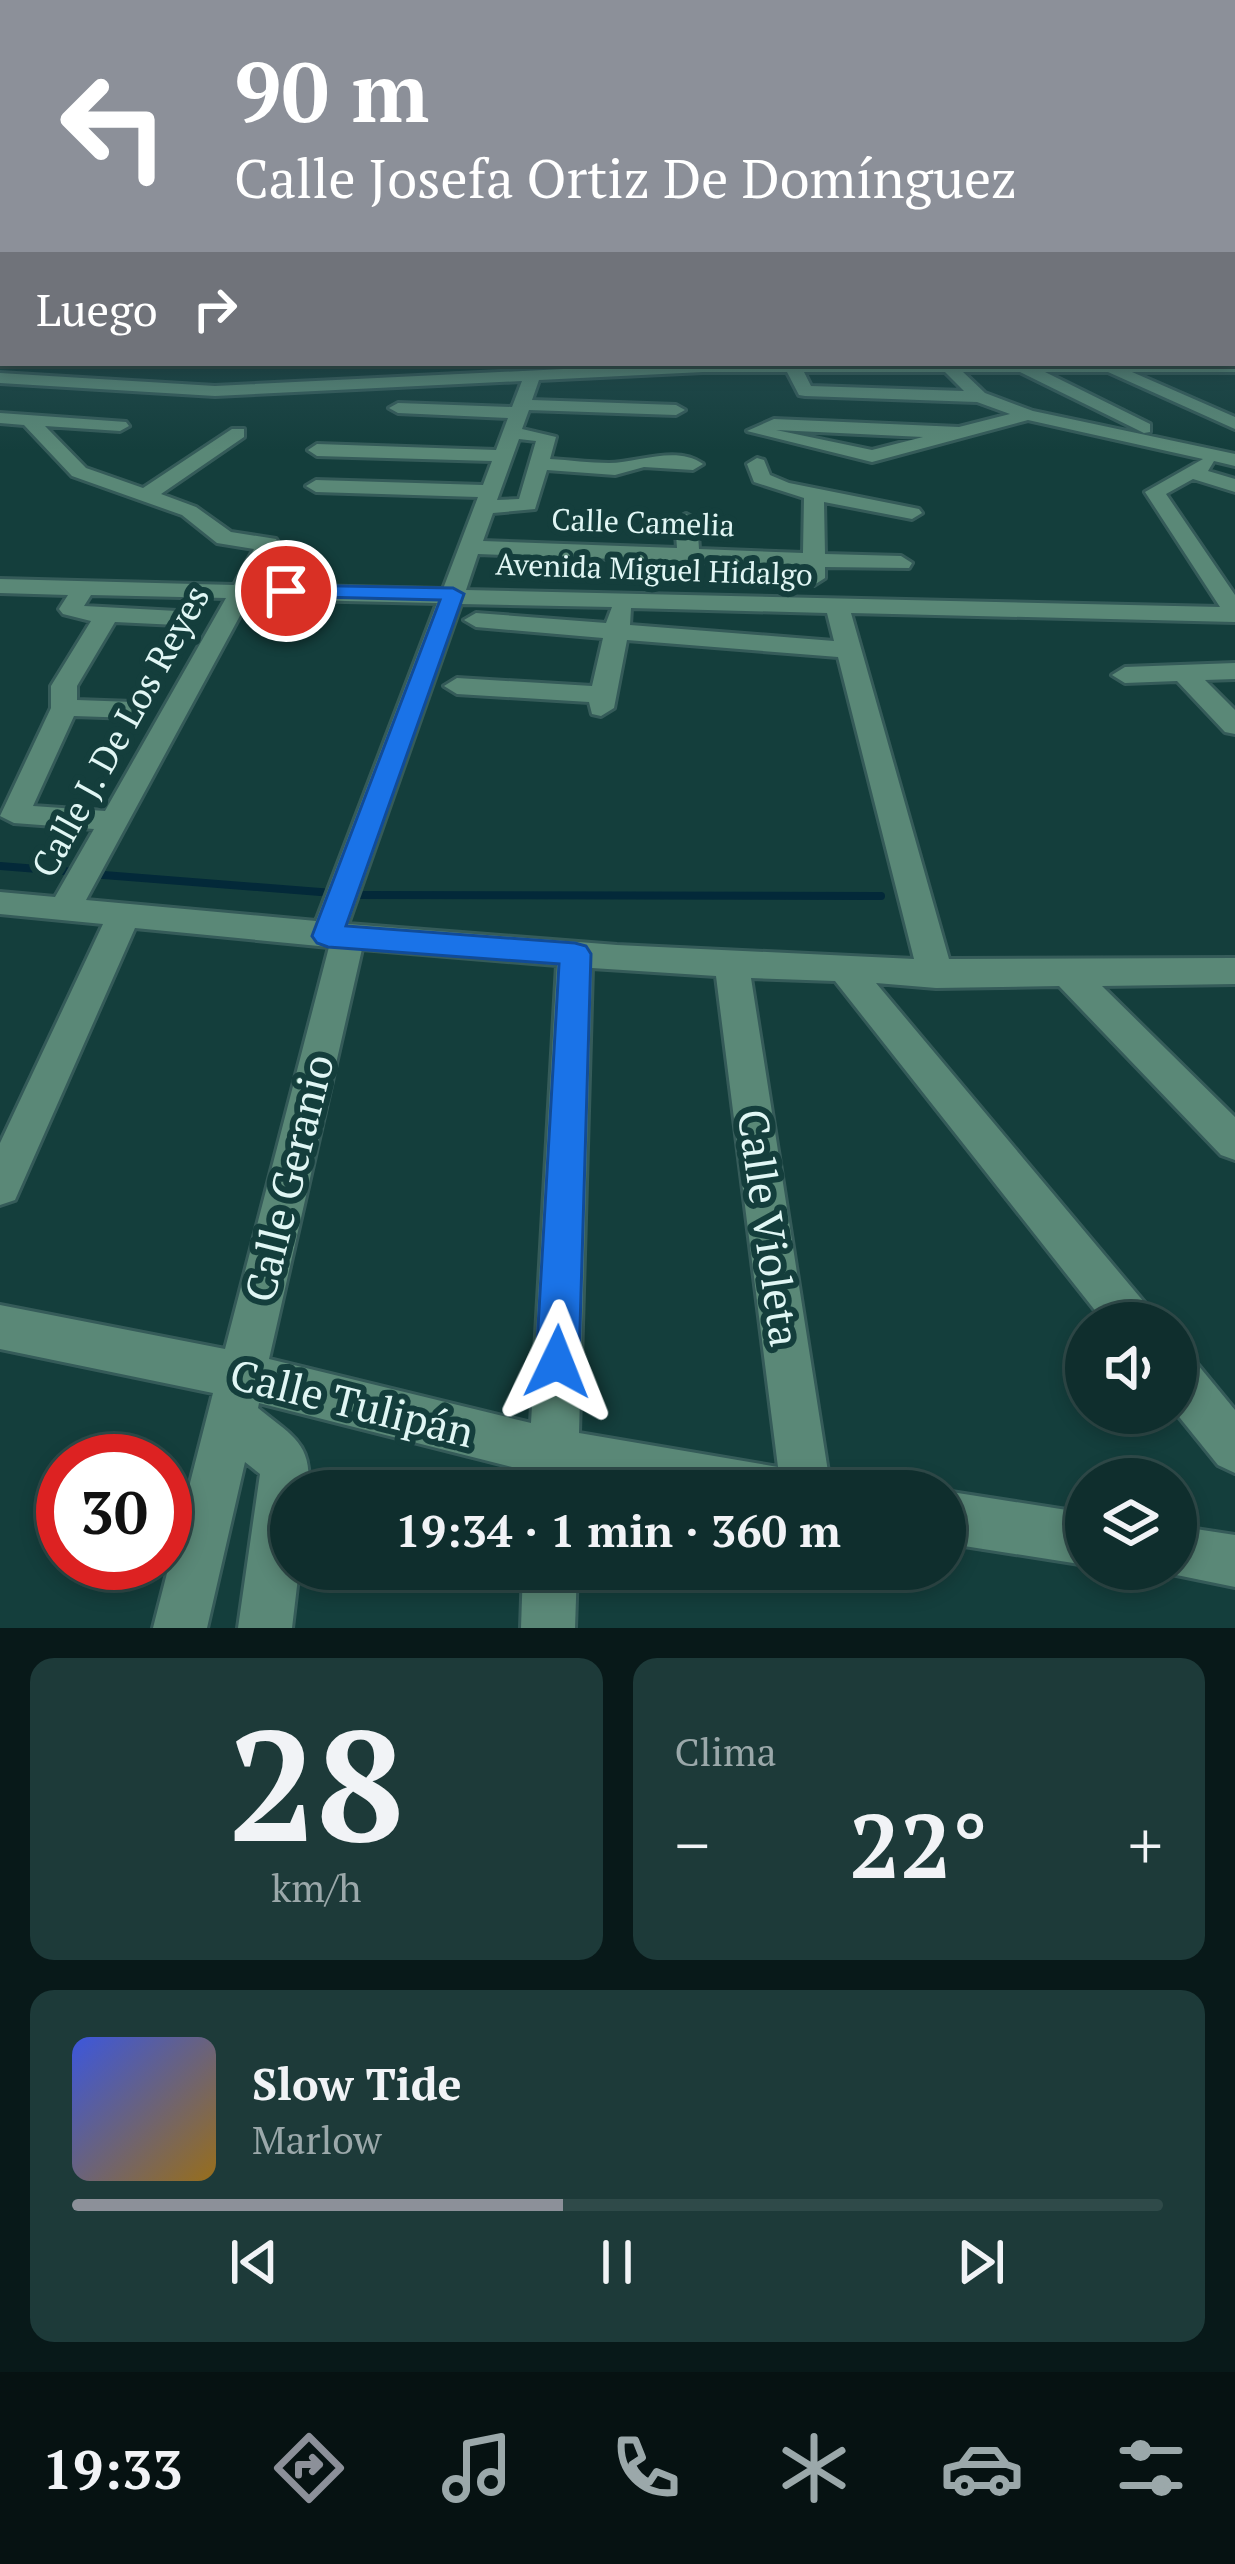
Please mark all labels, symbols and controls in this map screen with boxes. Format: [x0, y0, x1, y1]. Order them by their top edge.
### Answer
text: 90 m [234, 35, 429, 146]
icon: left [36, 48, 192, 204]
text: Calle Josefa Ortiz De Domínguez [234, 142, 1017, 213]
icon: right [182, 276, 248, 342]
text: Luego [36, 279, 158, 339]
street label: Calle Camelia [551, 499, 735, 545]
pin [235, 540, 337, 642]
street label: Avenida Miguel Hidalgo [495, 543, 813, 595]
icon: arrive [253, 558, 319, 624]
street label: Calle J. De Los Reyes [20, 576, 219, 885]
street label: Calle Geranio [230, 1048, 346, 1307]
street label: Calle Violeta [726, 1106, 814, 1350]
position arrow [494, 1299, 620, 1425]
map controls [1065, 1302, 1197, 1590]
button: sound [1065, 1302, 1197, 1434]
street label: Calle Tulipán [225, 1345, 480, 1459]
speed limit sign: 30 [36, 1434, 192, 1590]
button: layers [1065, 1458, 1197, 1590]
text: 19:34 · 1 min · 360 m [395, 1500, 841, 1560]
text: 28 [228, 1679, 404, 1886]
text: Clima [675, 1725, 776, 1777]
text: 22° [849, 1784, 988, 1904]
text: − [675, 1800, 710, 1888]
text: + [1128, 1800, 1163, 1888]
text: km/h [271, 1861, 361, 1913]
text: Slow Tide [252, 2053, 462, 2113]
text: Marlow [252, 2113, 382, 2165]
icon: previous [221, 2229, 287, 2295]
icon: pause [584, 2229, 650, 2295]
icon: next [948, 2229, 1014, 2295]
icon: directions [267, 2426, 351, 2510]
icon: music [435, 2426, 519, 2510]
icon: phone [604, 2426, 688, 2510]
icon: climate [772, 2426, 856, 2510]
icon: car [940, 2426, 1024, 2510]
icon: filters [1109, 2426, 1193, 2510]
text: 19:33 [42, 2433, 183, 2504]

